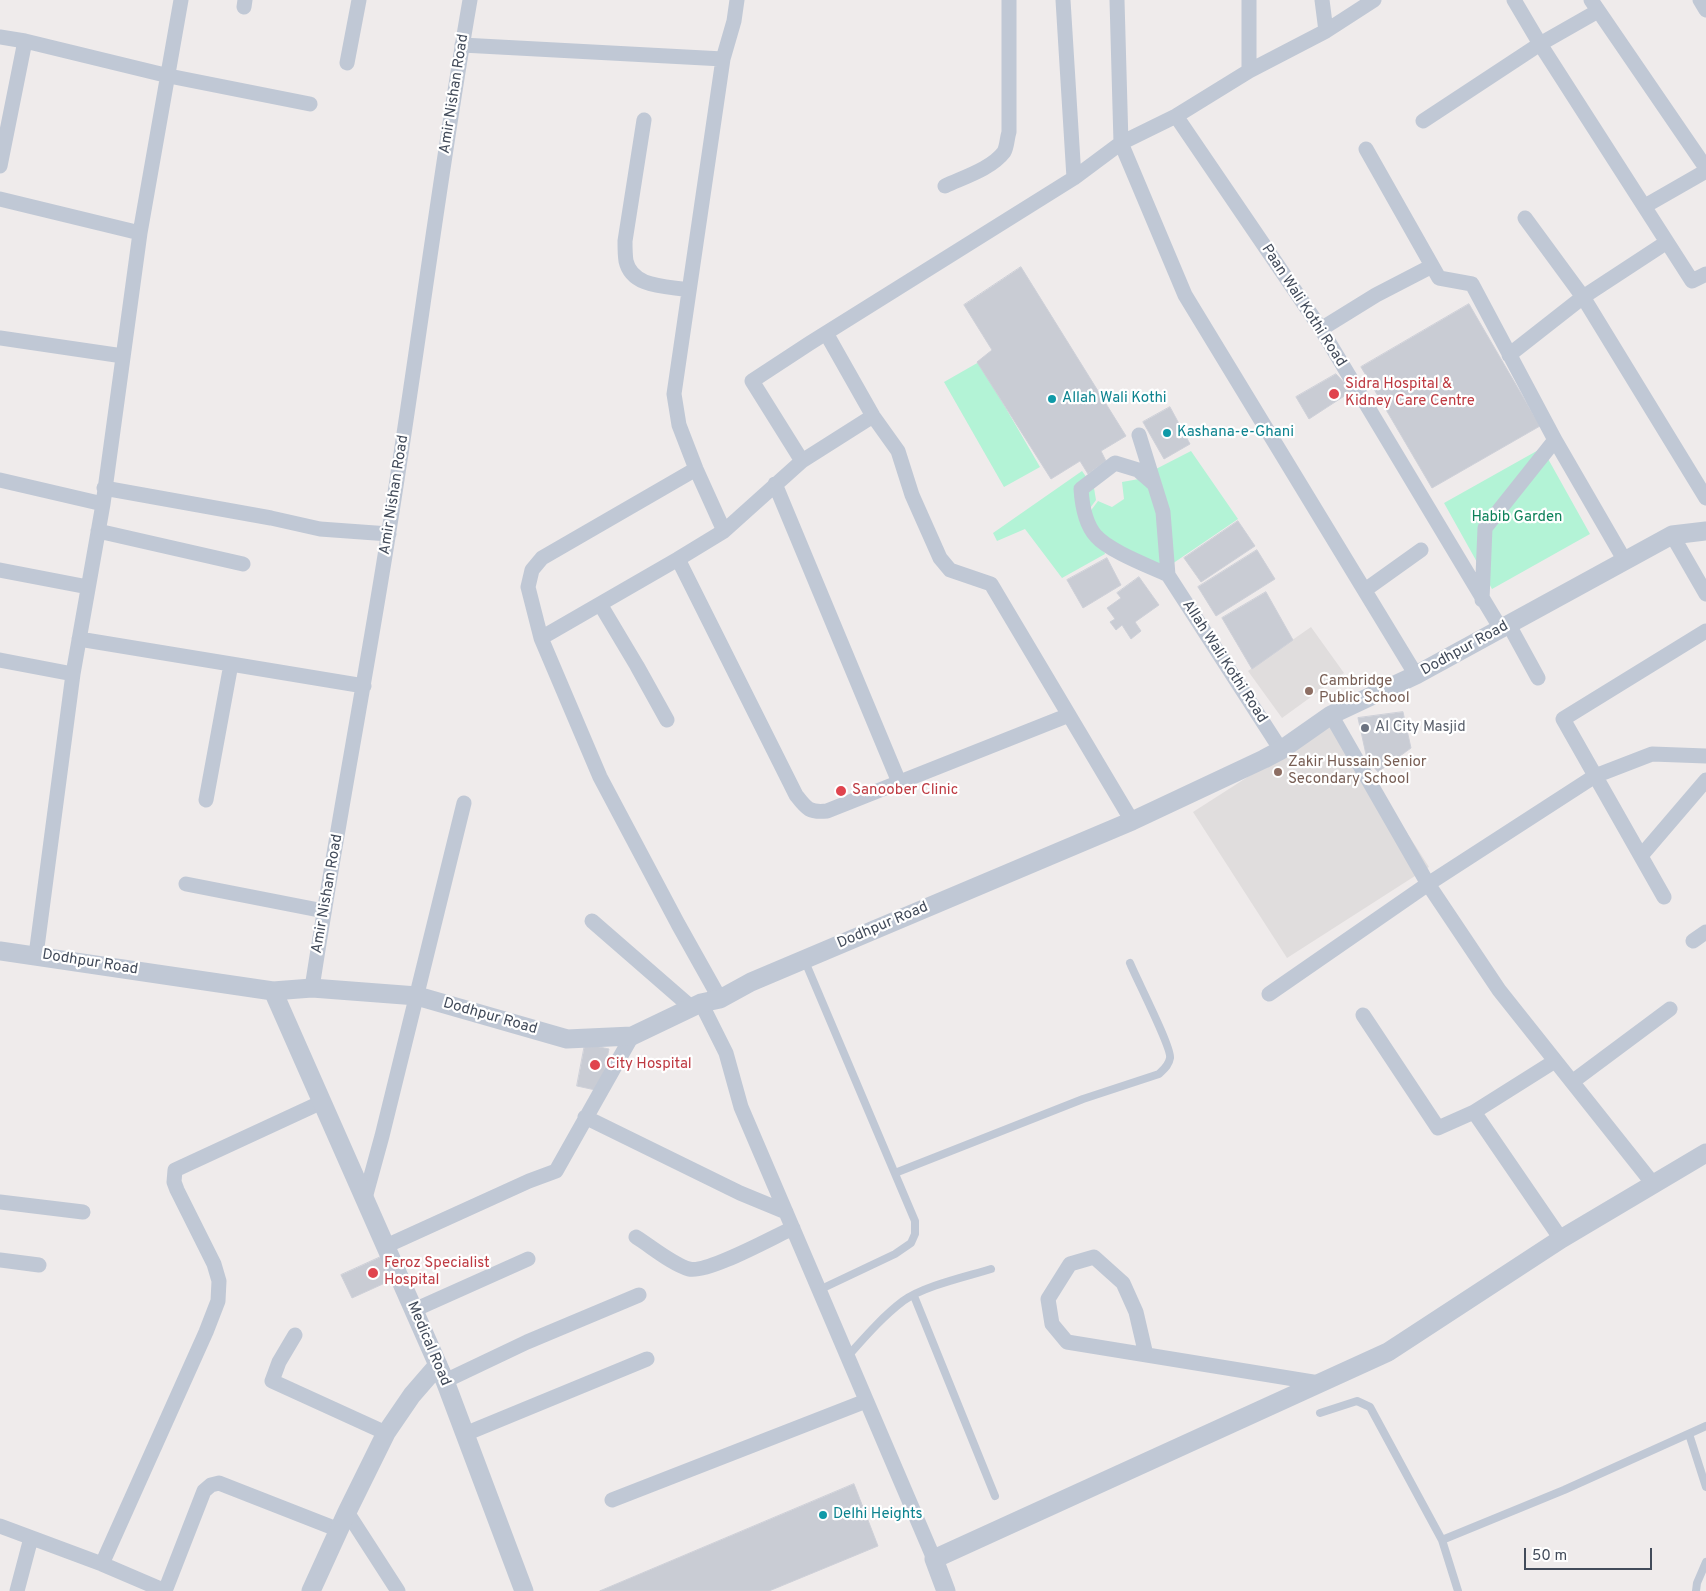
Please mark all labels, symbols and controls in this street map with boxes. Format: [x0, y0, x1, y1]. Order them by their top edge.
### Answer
street label: Amir Nishan Road [437, 33, 473, 155]
street label: Paan Wali Kothi Road [1257, 241, 1349, 371]
place label: Sidra Hospital & Kidney Care Centre [1345, 376, 1475, 411]
marker: Sidra Hospital & Kidney Care Centre [1327, 387, 1341, 401]
place label: Allah Wali Kothi [1062, 390, 1167, 408]
marker: Allah Wali Kothi [1046, 393, 1058, 405]
place label: Kashana-e-Ghani [1177, 424, 1294, 442]
marker: Kashana-e-Ghani [1161, 427, 1173, 439]
street label: Amir Nishan Road [377, 434, 413, 556]
park label: Habib Garden [1471, 509, 1563, 527]
street label: Allah Wali Kothi Road [1178, 597, 1270, 727]
street label: Dodhpur Road [1418, 618, 1512, 680]
place label: Cambridge Public School [1319, 673, 1410, 708]
marker: Cambridge Public School [1303, 685, 1315, 697]
place label: Al City Masjid [1375, 719, 1466, 737]
marker: Al City Masjid [1359, 722, 1371, 734]
place label: Zakir Hussain Senior Secondary School [1288, 754, 1427, 789]
marker: Zakir Hussain Senior Secondary School [1272, 766, 1284, 778]
place label: Sanoober Clinic [852, 782, 958, 800]
marker: Sanoober Clinic [834, 784, 848, 798]
street label: Amir Nishan Road [309, 833, 347, 955]
street label: Dodhpur Road [835, 899, 931, 953]
street label: Dodhpur Road [41, 947, 139, 979]
street label: Dodhpur Road [441, 995, 539, 1039]
place label: City Hospital [606, 1056, 692, 1074]
marker: City Hospital [588, 1058, 602, 1072]
place label: Feroz Specialist Hospital [384, 1255, 490, 1290]
marker: Feroz Specialist Hospital [366, 1266, 380, 1280]
street label: Medical Road [402, 1299, 454, 1389]
place label: Delhi Heights [833, 1506, 923, 1524]
marker: Delhi Heights [817, 1509, 829, 1521]
scale bar [1526, 1538, 1654, 1570]
text: 50 m [1532, 1547, 1567, 1566]

